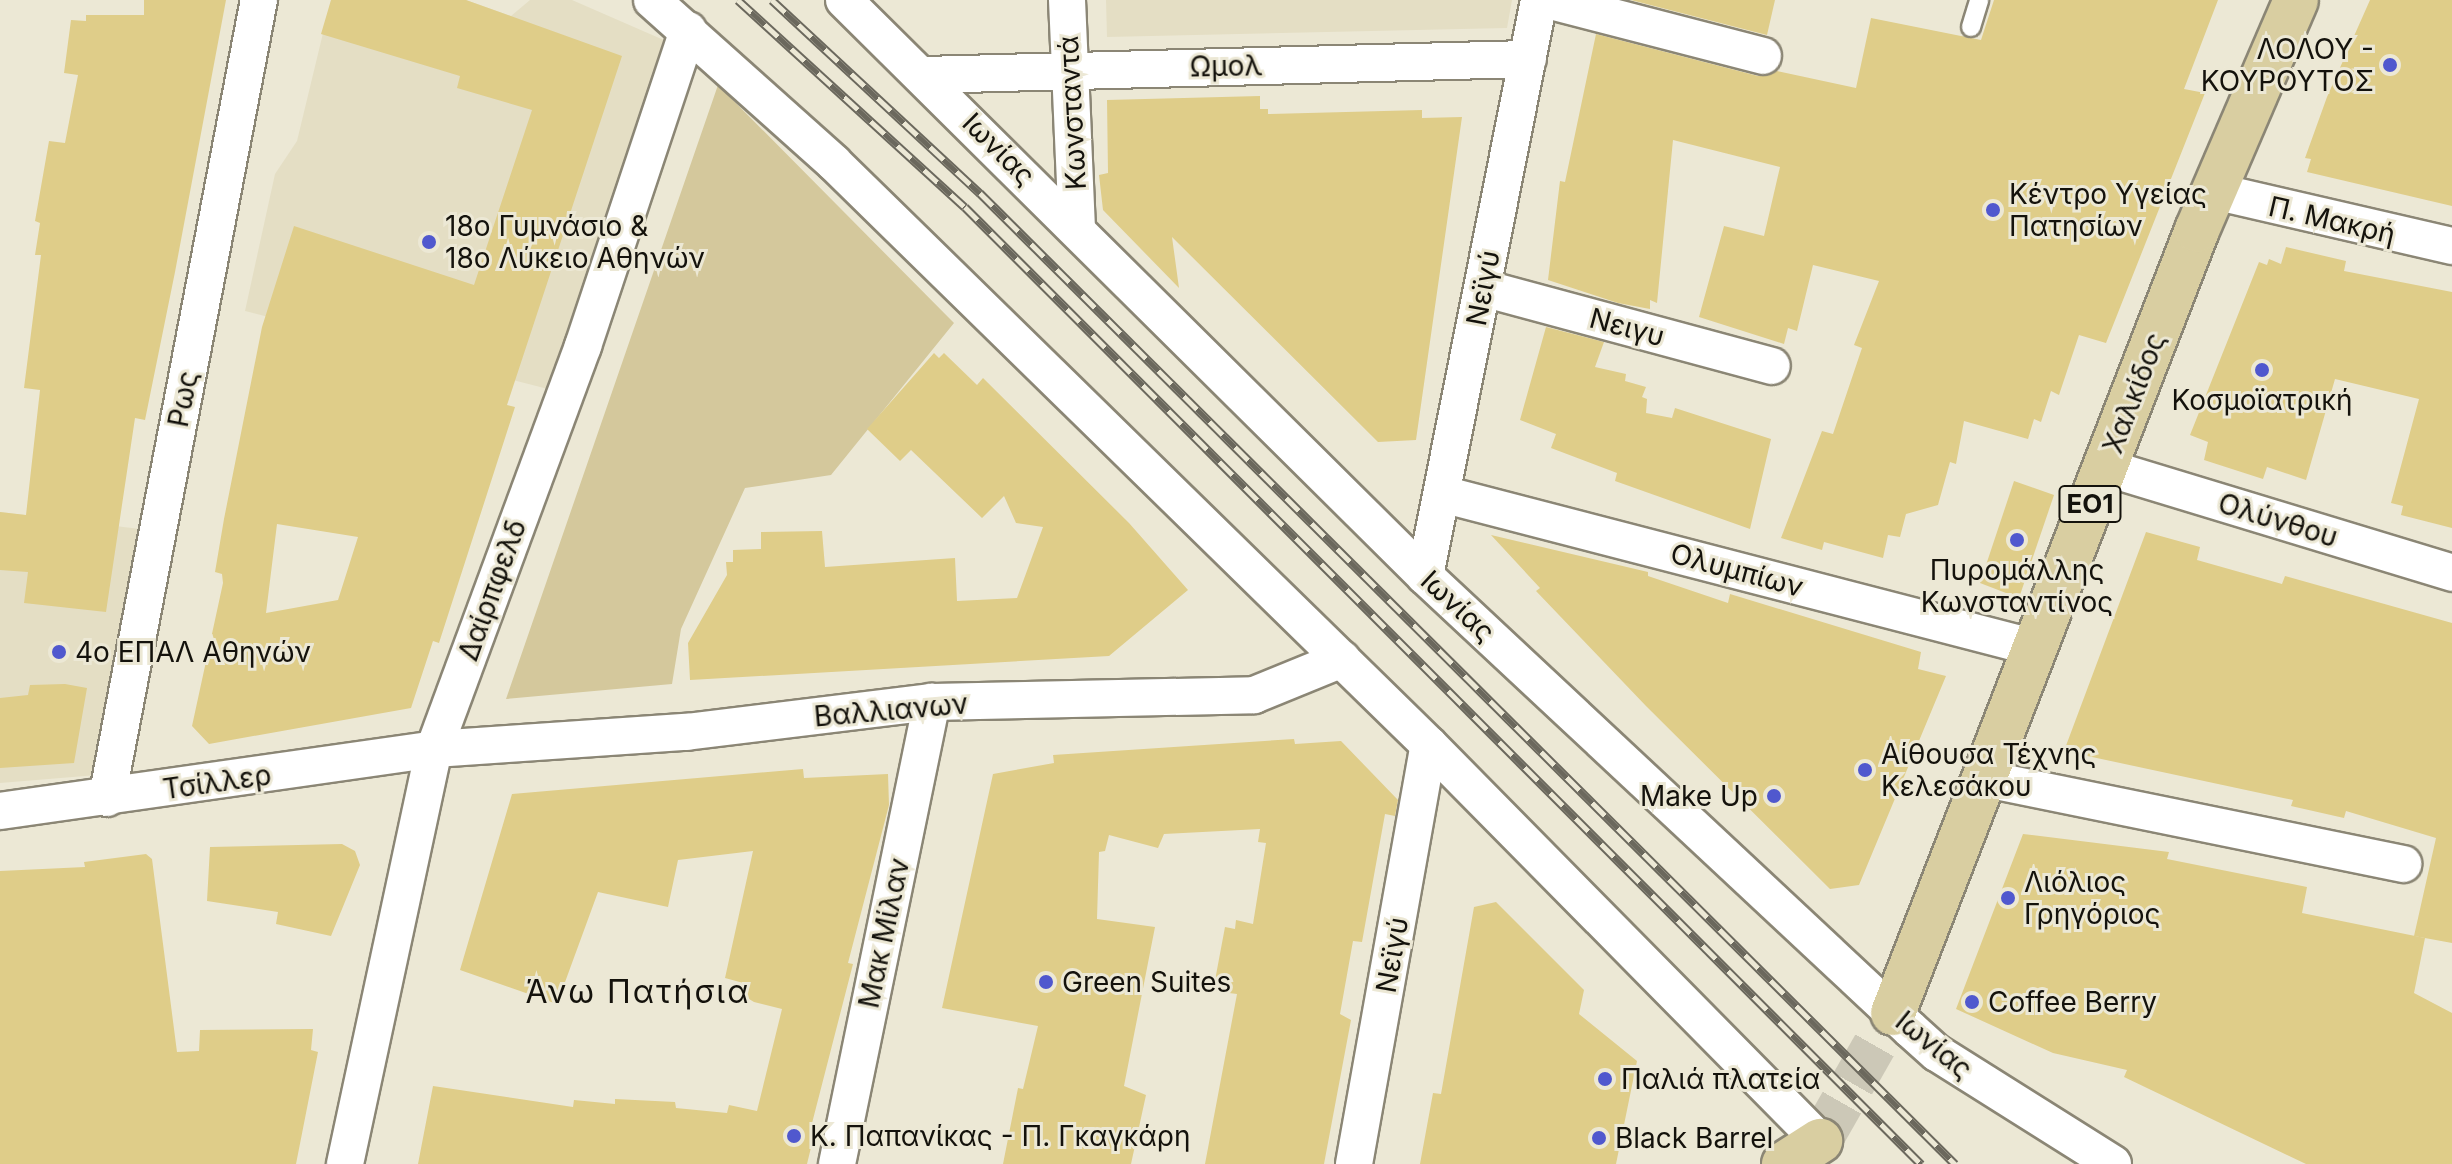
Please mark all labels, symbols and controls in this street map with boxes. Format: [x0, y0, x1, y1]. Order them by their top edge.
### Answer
place label: ΛΟΛΟΥ - ΚΟΥΡΟΥΤΟΣ [2201, 32, 2374, 98]
street label: Κωνσταντά [1051, 35, 1093, 191]
street label: Ωμολ [1189, 49, 1263, 83]
marker: ΛΟΛΟΥ - ΚΟΥΡΟΥΤΟΣ [2381, 56, 2399, 74]
street label: Ιωνίας [956, 106, 1042, 192]
place label: Κέντρο Υγείας Πατησίων [2009, 177, 2207, 243]
street label: Π. Μακρή [2265, 189, 2399, 251]
marker: Κέντρο Υγείας Πατησίων [1984, 201, 2002, 219]
place label: 18ο Γυμνάσιο & 18ο Λύκειο Αθηνών [445, 209, 705, 275]
marker: 18ο Γυμνάσιο & 18ο Λύκειο Αθηνών [420, 233, 438, 251]
street label: Νεϊγύ [1459, 247, 1507, 329]
street label: Νειγυ [1586, 301, 1668, 353]
street label: Χαλκίδος [2096, 328, 2172, 458]
marker: Κοσμοϊατρική [2253, 361, 2271, 379]
street label: Ρως [161, 368, 205, 430]
place label: Κοσμοϊατρική [2171, 383, 2353, 417]
road number: ΕΟ1 [2058, 482, 2122, 526]
street label: Ολύνθου [2214, 486, 2342, 554]
street label: Δαίρπφελδ [451, 515, 533, 665]
marker: Πυρομάλλης Κωνσταντίνος [2008, 531, 2026, 549]
street label: Ολυμπίων [1667, 536, 1807, 604]
place label: Πυρομάλλης Κωνσταντίνος [1921, 553, 2113, 619]
street label: Ιωνίας [1414, 563, 1502, 649]
place label: 4ο ΕΠΑΛ Αθηνών [75, 635, 311, 669]
marker: 4ο ΕΠΑΛ Αθηνών [50, 643, 68, 661]
street label: Βαλλιανων [813, 687, 969, 733]
place label: Αίθουσα Τέχνης Κελεσάκου [1881, 737, 2097, 803]
street label: Τσίλλερ [161, 758, 273, 806]
marker: Αίθουσα Τέχνης Κελεσάκου [1856, 761, 1874, 779]
place label: Make Up [1640, 779, 1758, 813]
marker: Make Up [1765, 787, 1783, 805]
street label: Μακ Μίλαν [852, 855, 916, 1011]
place label: Λιόλιος Γρηγόριος [2024, 865, 2160, 931]
marker: Λιόλιος Γρηγόριος [1999, 889, 2017, 907]
street label: Νεϊγύ [1369, 915, 1415, 995]
place label: Green Suites [1062, 965, 1231, 999]
district label: Άνω Πατήσια [526, 973, 750, 1011]
marker: Green Suites [1037, 973, 1055, 991]
place label: Coffee Berry [1988, 985, 2157, 1019]
marker: Coffee Berry [1963, 993, 1981, 1011]
street label: Ιωνίας [1889, 1004, 1979, 1086]
place label: Παλιά πλατεία [1621, 1062, 1820, 1096]
marker: Παλιά πλατεία [1596, 1070, 1614, 1088]
place label: Κ. Παπανίκας - Π. Γκαγκάρη [810, 1119, 1190, 1153]
place label: Black Barrel [1615, 1121, 1773, 1155]
marker: Κ. Παπανίκας - Π. Γκαγκάρη [785, 1127, 803, 1145]
marker: Black Barrel [1590, 1129, 1608, 1147]

